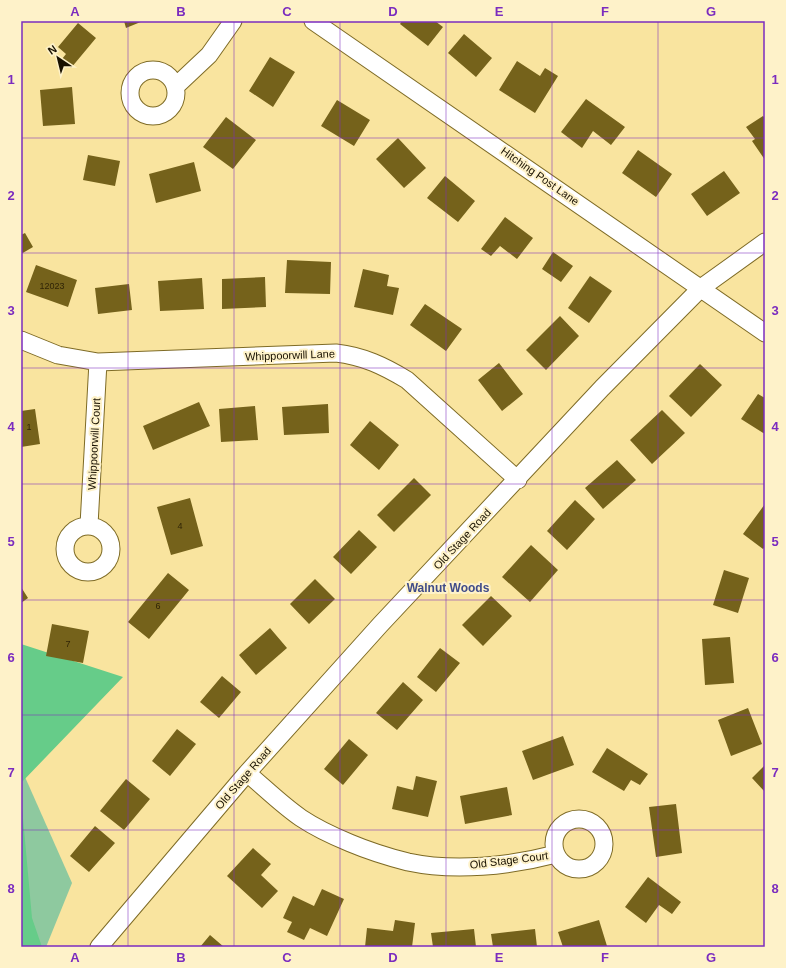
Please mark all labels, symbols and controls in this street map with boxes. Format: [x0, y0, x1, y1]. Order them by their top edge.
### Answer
text: A [70, 4, 80, 19]
text: B [176, 4, 186, 19]
text: C [282, 4, 292, 19]
text: D [388, 4, 398, 19]
text: E [495, 4, 504, 19]
text: F [601, 4, 609, 19]
text: G [706, 4, 716, 19]
north arrow [38, 38, 78, 78]
text: N [46, 43, 59, 57]
text: 1 [7, 72, 15, 87]
text: 1 [771, 72, 779, 87]
street label: Hitching Post Lane [499, 145, 581, 207]
text: 2 [7, 188, 15, 203]
text: 2 [771, 188, 779, 203]
house number: 12023 [39, 281, 65, 291]
text: 3 [7, 303, 15, 318]
text: 3 [771, 303, 779, 318]
street label: Whippoorwill Lane [245, 347, 335, 363]
street label: Whippoorwill Court [86, 398, 102, 490]
text: 4 [7, 419, 15, 434]
text: 4 [771, 419, 779, 434]
house number: 1 [26, 422, 32, 432]
street label: Old Stage Road [431, 506, 493, 572]
house number: 4 [177, 521, 183, 531]
text: 5 [7, 534, 15, 549]
text: 5 [771, 534, 779, 549]
district label: Walnut Woods [407, 581, 490, 595]
house number: 6 [155, 601, 161, 611]
house number: 7 [65, 639, 71, 649]
text: 6 [7, 650, 15, 665]
text: 6 [771, 650, 779, 665]
street label: Old Stage Road [213, 745, 273, 811]
text: 7 [7, 765, 15, 780]
text: 7 [771, 765, 779, 780]
street label: Old Stage Court [469, 849, 549, 871]
text: 8 [7, 881, 15, 896]
text: 8 [771, 881, 779, 896]
text: A [70, 950, 80, 965]
text: B [176, 950, 186, 965]
text: C [282, 950, 292, 965]
text: D [388, 950, 398, 965]
text: E [495, 950, 504, 965]
text: F [601, 950, 609, 965]
text: G [706, 950, 716, 965]

